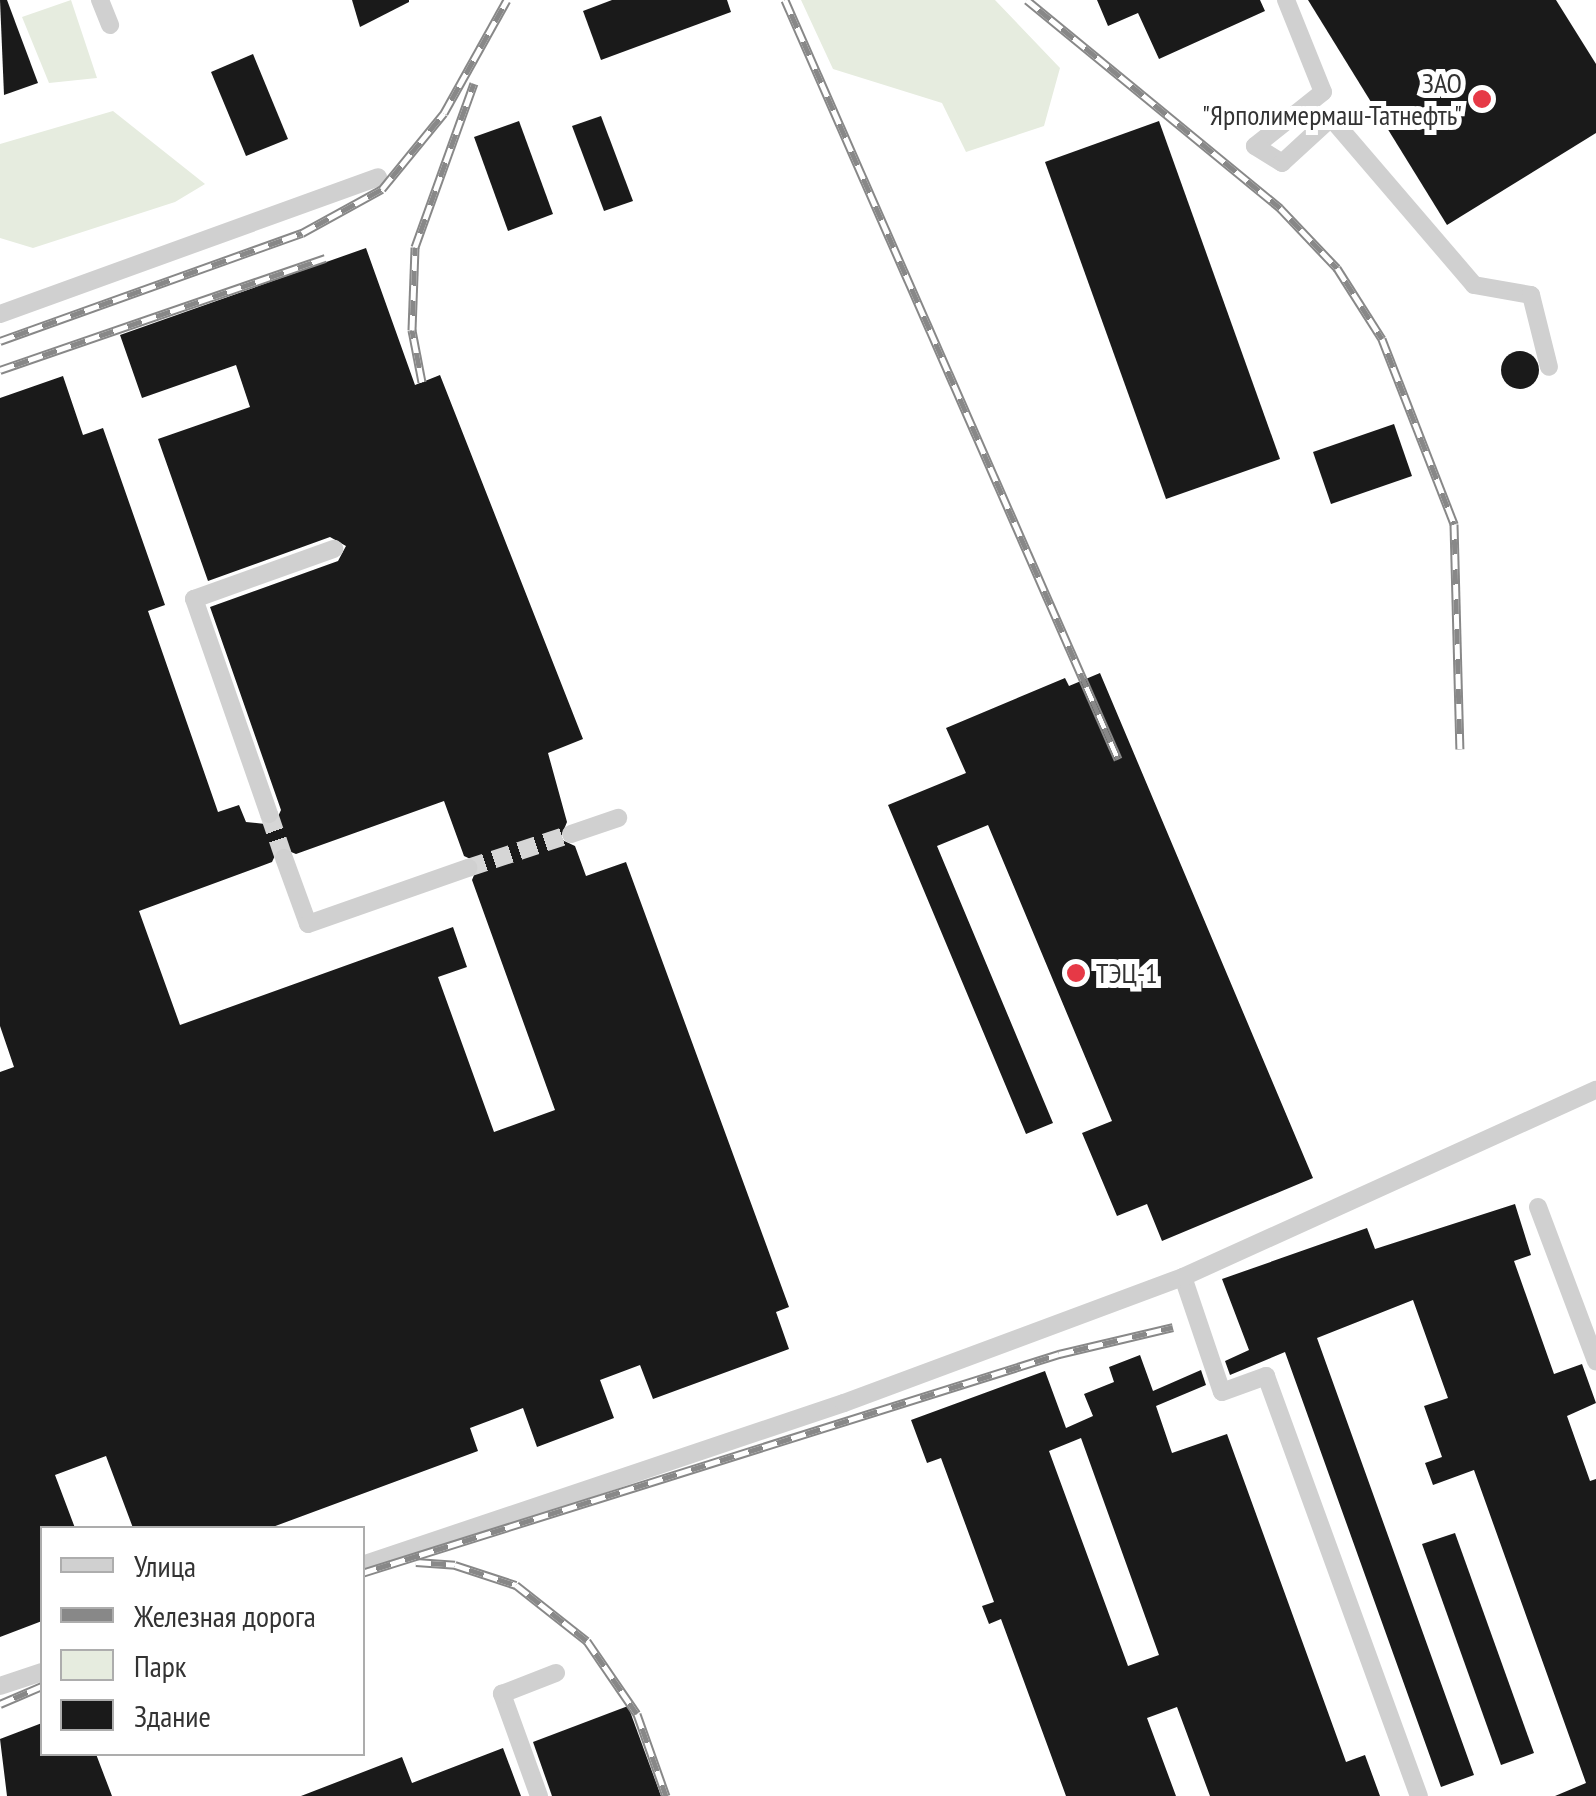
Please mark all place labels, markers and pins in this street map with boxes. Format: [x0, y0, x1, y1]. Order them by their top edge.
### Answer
place label: ЗАО "Ярполимермаш-Татнефть" [1202, 66, 1462, 132]
marker: ЗАО "Ярполимермаш-Татнефть" [1471, 88, 1493, 110]
place label: ТЭЦ-1 [1096, 956, 1158, 990]
marker: ТЭЦ-1 [1065, 962, 1087, 984]

